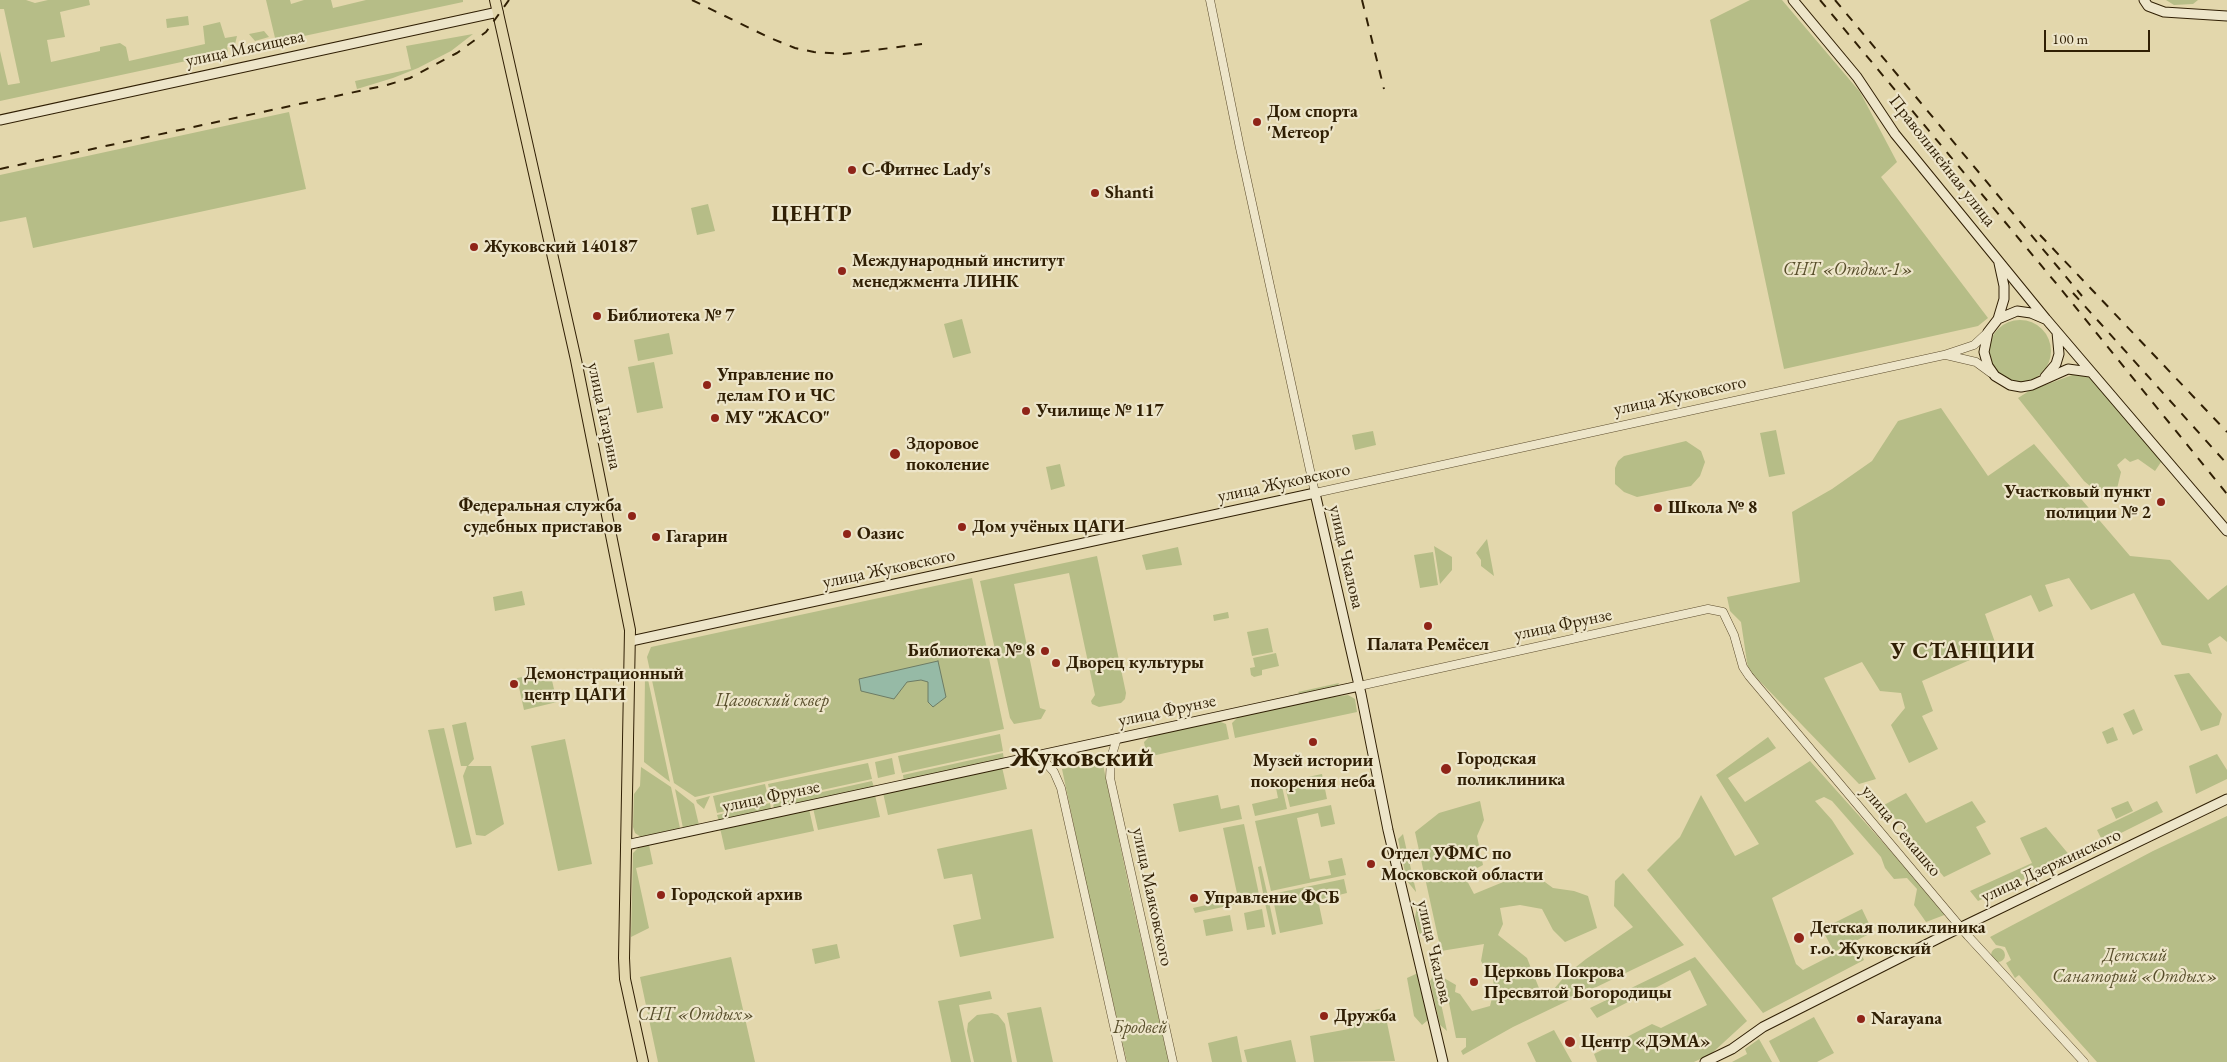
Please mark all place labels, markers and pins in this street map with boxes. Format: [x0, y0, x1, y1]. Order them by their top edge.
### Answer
place label: Дом спорта 'Метеор' [1267, 101, 1358, 144]
marker: Дом спорта 'Метеор' [1251, 116, 1263, 128]
place label: С-Фитнес Lady's [862, 159, 991, 181]
marker: С-Фитнес Lady's [846, 164, 858, 176]
place label: Shanti [1105, 182, 1154, 204]
marker: Shanti [1089, 187, 1101, 199]
place label: Жуковский 140187 [484, 236, 638, 258]
marker: Жуковский 140187 [468, 241, 480, 253]
place label: Международный институт менеджмента ЛИНК [852, 250, 1065, 292]
marker: Международный институт менеджмента ЛИНК [836, 265, 848, 277]
place label: Библиотека № 7 [607, 305, 734, 327]
marker: Библиотека № 7 [591, 310, 603, 322]
place label: Управление по делам ГО и ЧС [717, 364, 836, 406]
marker: Управление по делам ГО и ЧС [701, 379, 713, 391]
place label: Училище № 117 [1036, 400, 1164, 422]
marker: Училище № 117 [1020, 405, 1032, 417]
place label: МУ "ЖАСО" [725, 407, 830, 429]
marker: МУ "ЖАСО" [709, 412, 721, 424]
place label: Здоровое поколение [906, 433, 989, 476]
marker: Здоровое поколение [888, 447, 902, 461]
place label: Участковый пункт полиции № 2 [2004, 481, 2151, 524]
place label: Федеральная служба судебных приставов [459, 495, 622, 538]
marker: Участковый пункт полиции № 2 [2155, 496, 2167, 508]
place label: Школа № 8 [1668, 497, 1757, 519]
marker: Школа № 8 [1652, 502, 1664, 514]
marker: Федеральная служба судебных приставов [626, 510, 638, 522]
place label: Дом учёных ЦАГИ [972, 516, 1125, 538]
marker: Дом учёных ЦАГИ [956, 521, 968, 533]
place label: Оазис [857, 523, 904, 545]
place label: Гагарин [666, 526, 728, 548]
marker: Оазис [841, 528, 853, 540]
marker: Гагарин [650, 531, 662, 543]
marker: Палата Ремёсел [1422, 620, 1434, 632]
place label: Палата Ремёсел [1367, 634, 1489, 656]
place label: Библиотека № 8 [908, 640, 1035, 662]
marker: Библиотека № 8 [1039, 645, 1051, 657]
place label: Дворец культуры [1066, 652, 1204, 674]
marker: Дворец культуры [1050, 657, 1062, 669]
place label: Демонстрационный центр ЦАГИ [524, 663, 684, 706]
marker: Демонстрационный центр ЦАГИ [508, 678, 520, 690]
marker: Музей истории покорения неба [1307, 736, 1319, 748]
place label: Городская поликлиника [1457, 748, 1565, 791]
place label: Музей истории покорения неба [1251, 750, 1375, 792]
marker: Городская поликлиника [1439, 762, 1453, 776]
place label: Отдел УФМС по Московской области [1381, 843, 1543, 886]
marker: Отдел УФМС по Московской области [1365, 858, 1377, 870]
place label: Городской архив [671, 884, 802, 906]
place label: Управление ФСБ [1204, 887, 1340, 909]
marker: Городской архив [655, 889, 667, 901]
marker: Управление ФСБ [1188, 892, 1200, 904]
place label: Детская поликлиника г.о. Жуковский [1810, 917, 1986, 960]
marker: Детская поликлиника г.о. Жуковский [1792, 931, 1806, 945]
place label: Церковь Покрова Пресвятой Богородицы [1484, 961, 1672, 1004]
marker: Церковь Покрова Пресвятой Богородицы [1468, 976, 1480, 988]
place label: Дружба [1334, 1005, 1396, 1027]
place label: Narayana [1871, 1008, 1942, 1030]
marker: Дружба [1318, 1010, 1330, 1022]
marker: Narayana [1855, 1013, 1867, 1025]
place label: Центр «ДЭМА» [1581, 1031, 1711, 1053]
marker: Центр «ДЭМА» [1563, 1035, 1577, 1049]

